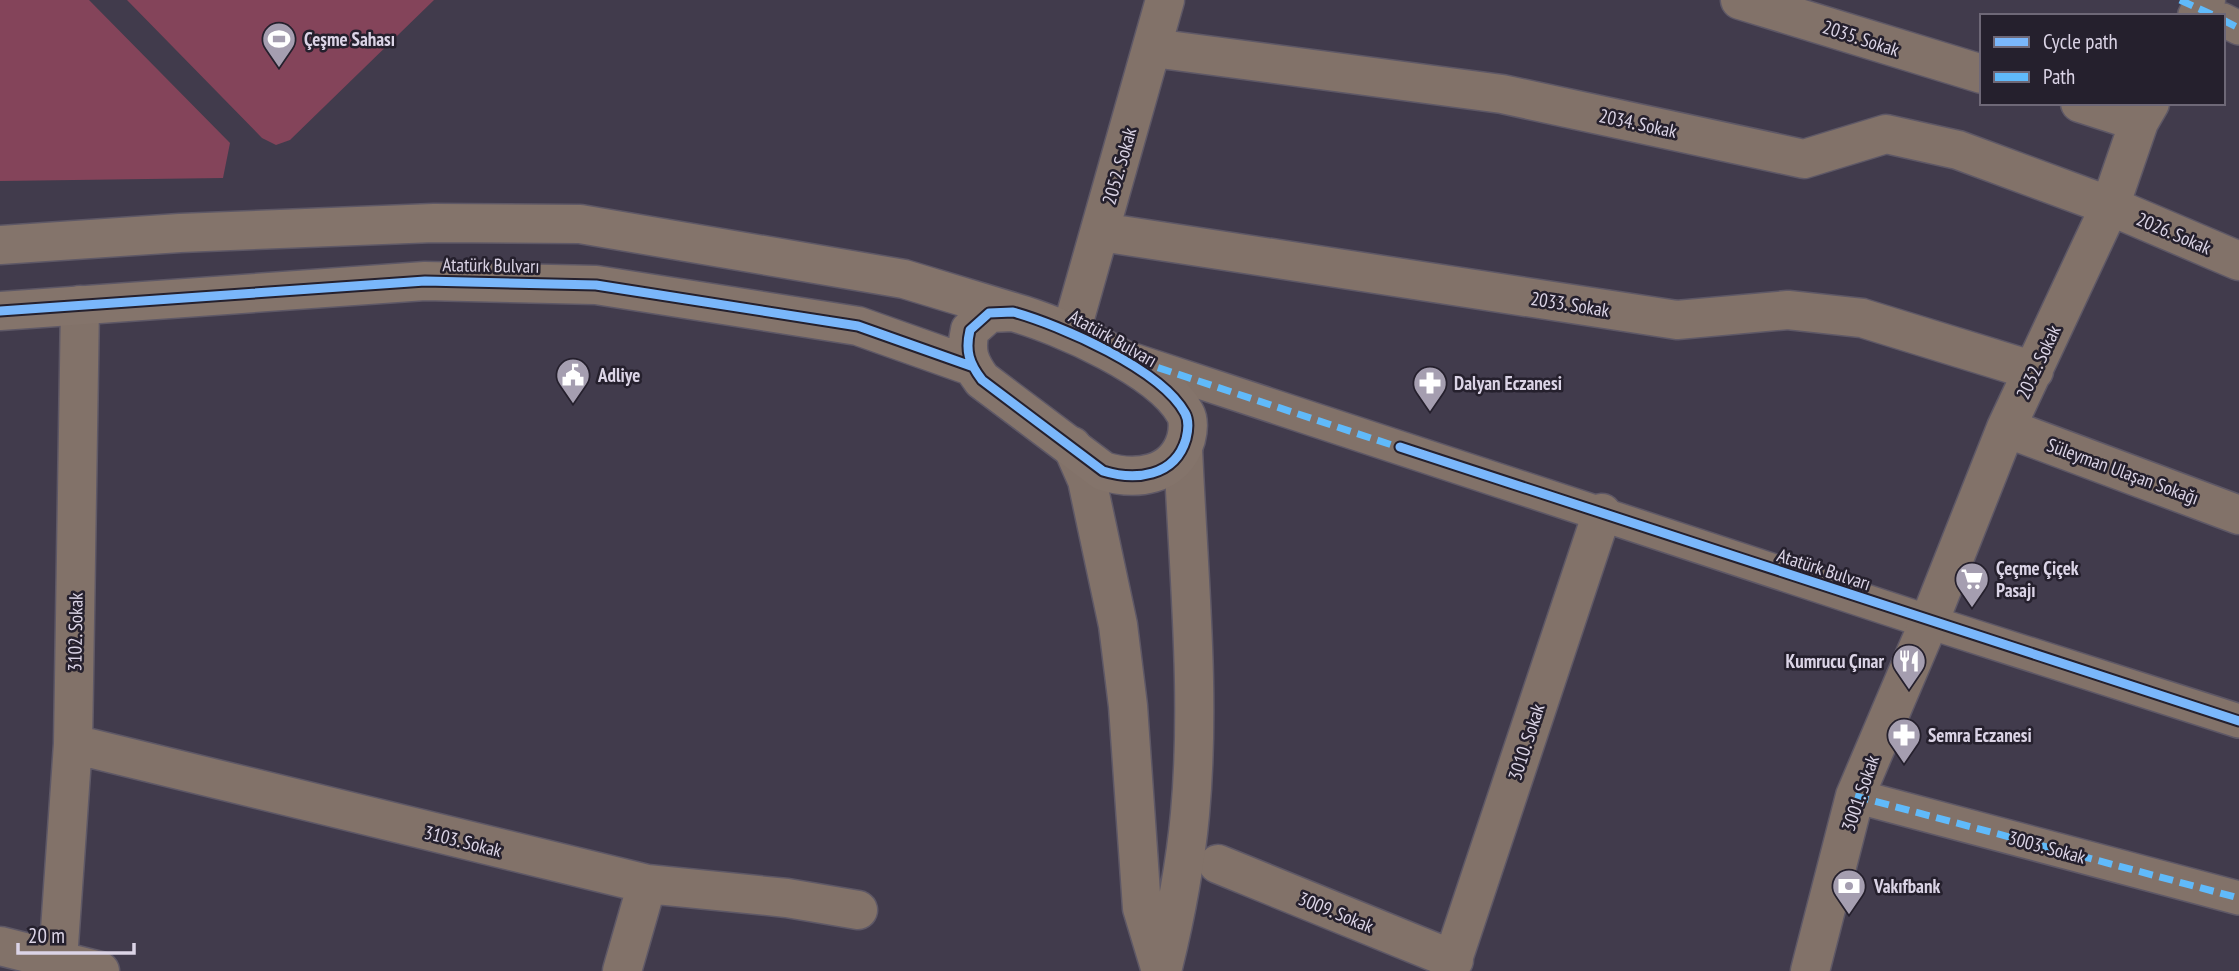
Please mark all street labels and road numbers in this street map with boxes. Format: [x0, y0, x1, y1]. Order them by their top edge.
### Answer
street label: 2035. Sokak [1820, 14, 1903, 62]
street label: 2034. Sokak [1597, 103, 1680, 143]
street label: 2052. Sokak [1097, 124, 1142, 207]
street label: 2026. Sokak [2133, 207, 2216, 260]
street label: Atatürk Bulvarı [442, 252, 540, 278]
street label: 2033. Sokak [1529, 286, 1612, 322]
street label: Atatürk Bulvarı [1065, 304, 1161, 372]
street label: 2032. Sokak [2010, 321, 2066, 403]
street label: Süleyman Ulaşan Sokağı [2044, 432, 2202, 510]
street label: Atatürk Bulvarı [1774, 543, 1874, 595]
street label: 3102. Sokak [62, 592, 88, 672]
street label: 3010. Sokak [1502, 700, 1550, 783]
street label: 3001. Sokak [1836, 751, 1884, 834]
street label: 3103. Sokak [422, 820, 505, 862]
street label: 3003. Sokak [2006, 825, 2089, 869]
street label: 3009. Sokak [1295, 886, 1378, 938]

